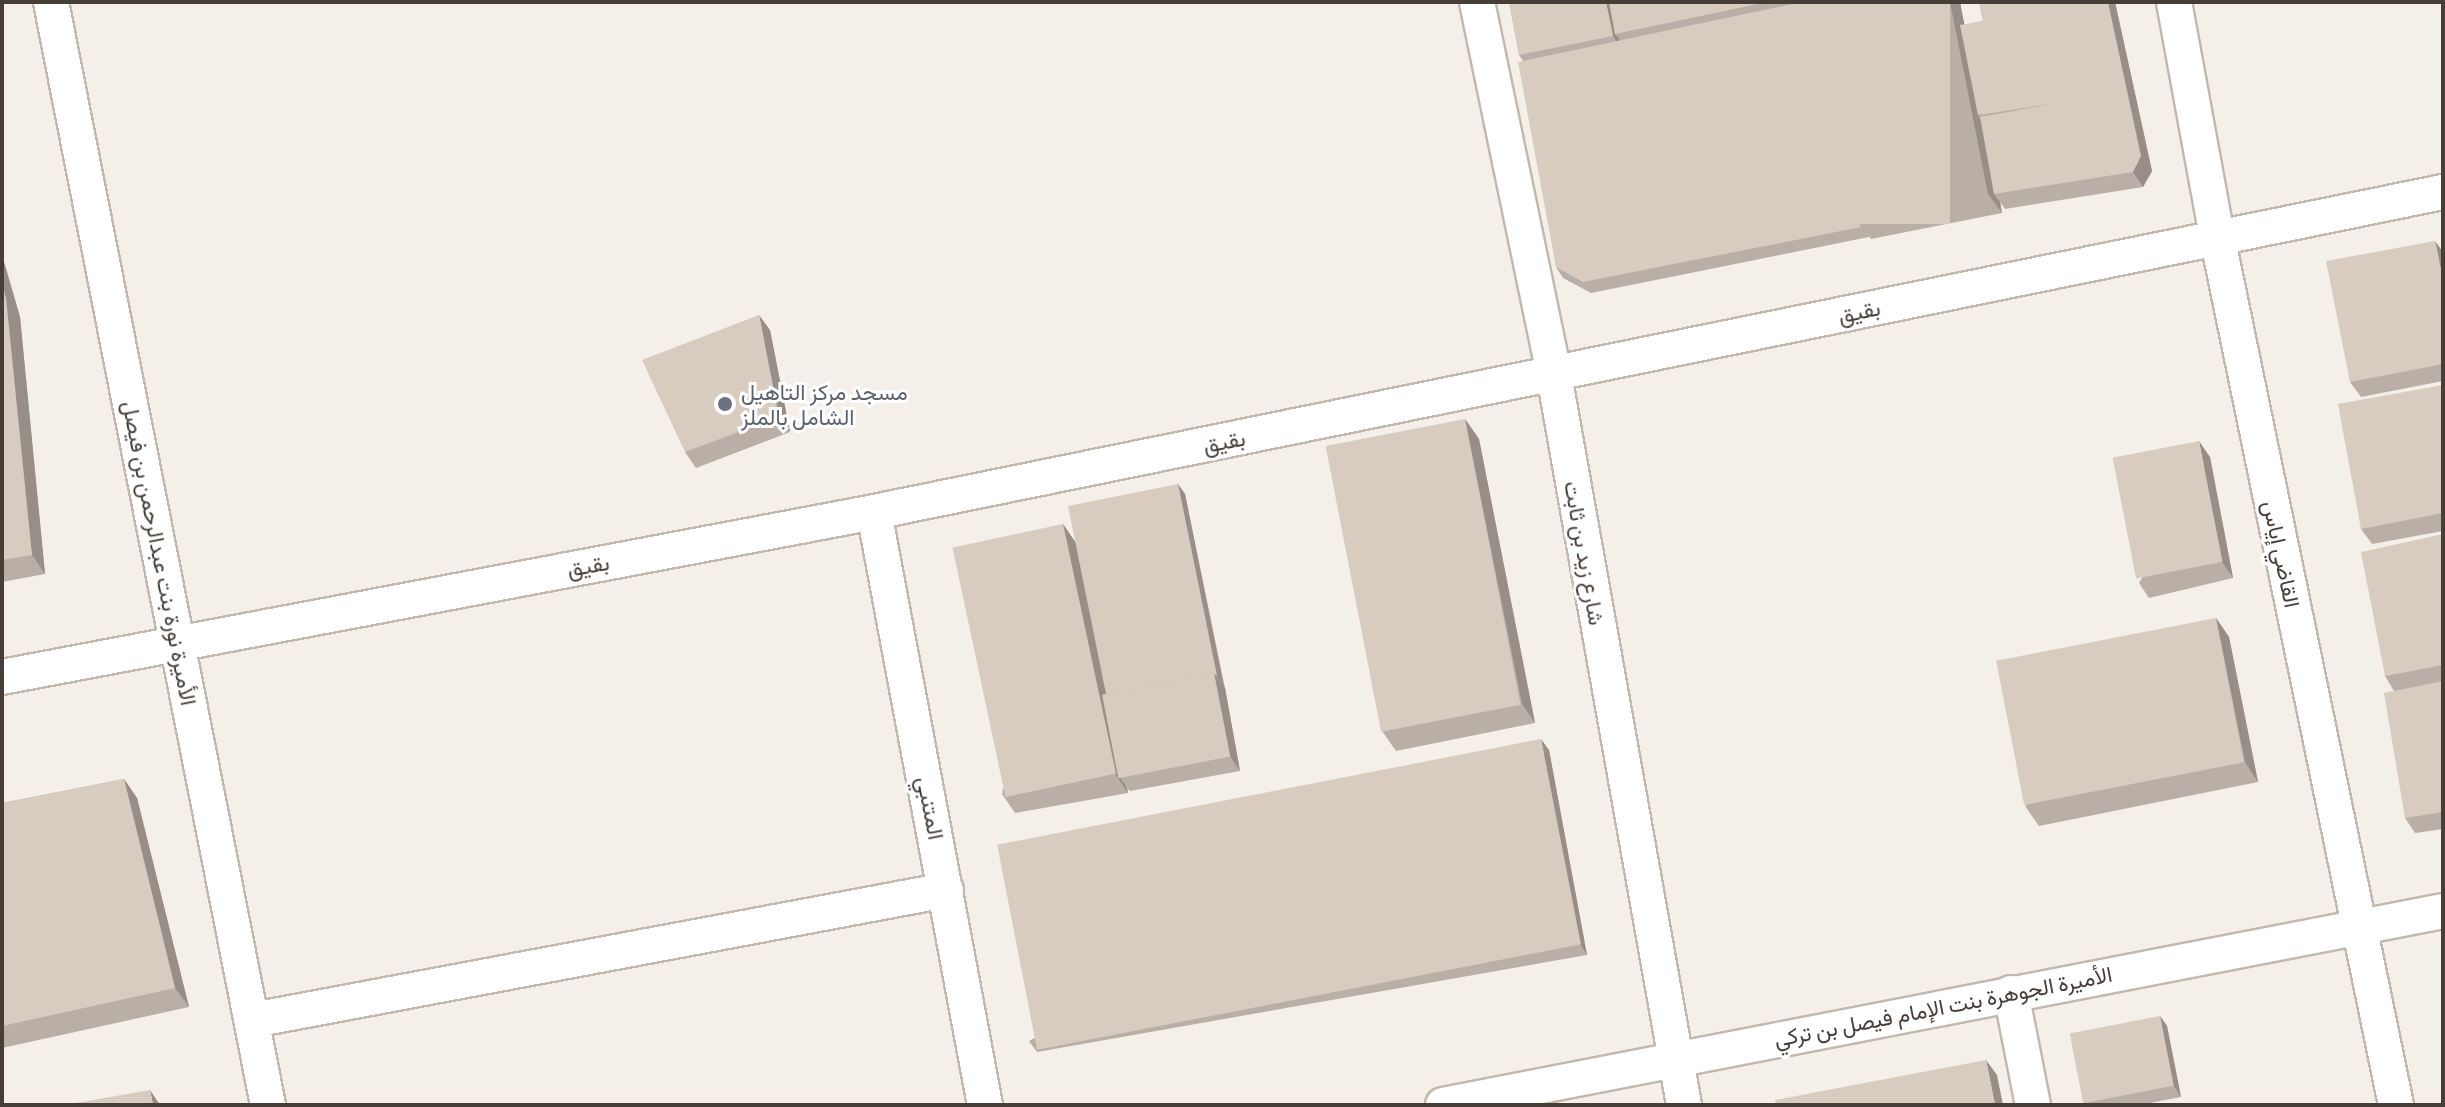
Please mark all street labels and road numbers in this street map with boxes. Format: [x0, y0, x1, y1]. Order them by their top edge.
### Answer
street label: بقيق [1836, 294, 1882, 328]
street label: الأميرة نورة بنت عبدالرحمن بن فيصل [117, 398, 203, 708]
street label: بقيق [1201, 424, 1247, 458]
street label: شارع زيد بن ثابت [1559, 479, 1611, 627]
street label: القاضي إياس [2258, 498, 2306, 610]
street label: بقيق [565, 548, 611, 582]
street label: المتنبي [912, 774, 950, 842]
street label: الأميرة الجوهرة بنت الإمام فيصل بن تركي [1772, 960, 2114, 1052]

